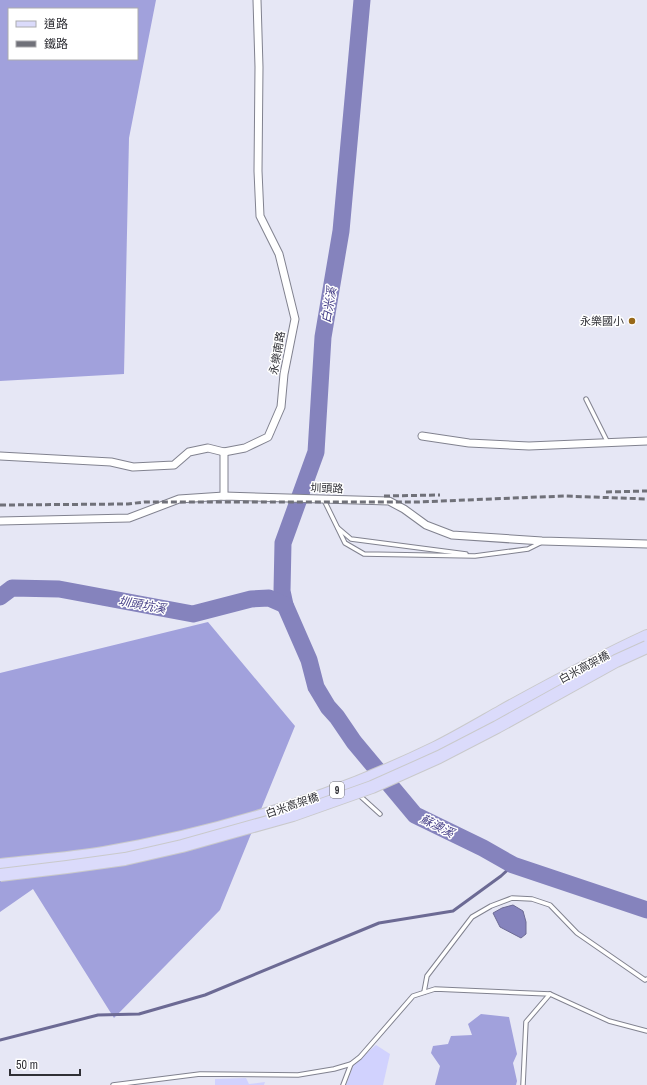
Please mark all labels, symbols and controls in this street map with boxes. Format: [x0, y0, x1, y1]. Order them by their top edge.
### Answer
legend [8, 8, 138, 60]
text: 道路 [44, 16, 68, 32]
text: 鐵路 [44, 36, 68, 52]
water label: 白米溪 [318, 284, 340, 324]
place label: 永樂國小 [580, 314, 624, 328]
marker: 永樂國小 [627, 316, 637, 326]
street label: 永樂南路 [266, 330, 288, 376]
street label: 圳頭路 [310, 480, 344, 496]
water label: 圳頭坑溪 [117, 593, 169, 617]
street label: 白米高架橋 [556, 648, 612, 686]
road number: 9 [330, 782, 344, 798]
street label: 白米高架橋 [264, 789, 320, 821]
water label: 蘇澳溪 [417, 811, 458, 842]
scale bar [10, 1051, 80, 1077]
text: 50 m [16, 1057, 38, 1073]

